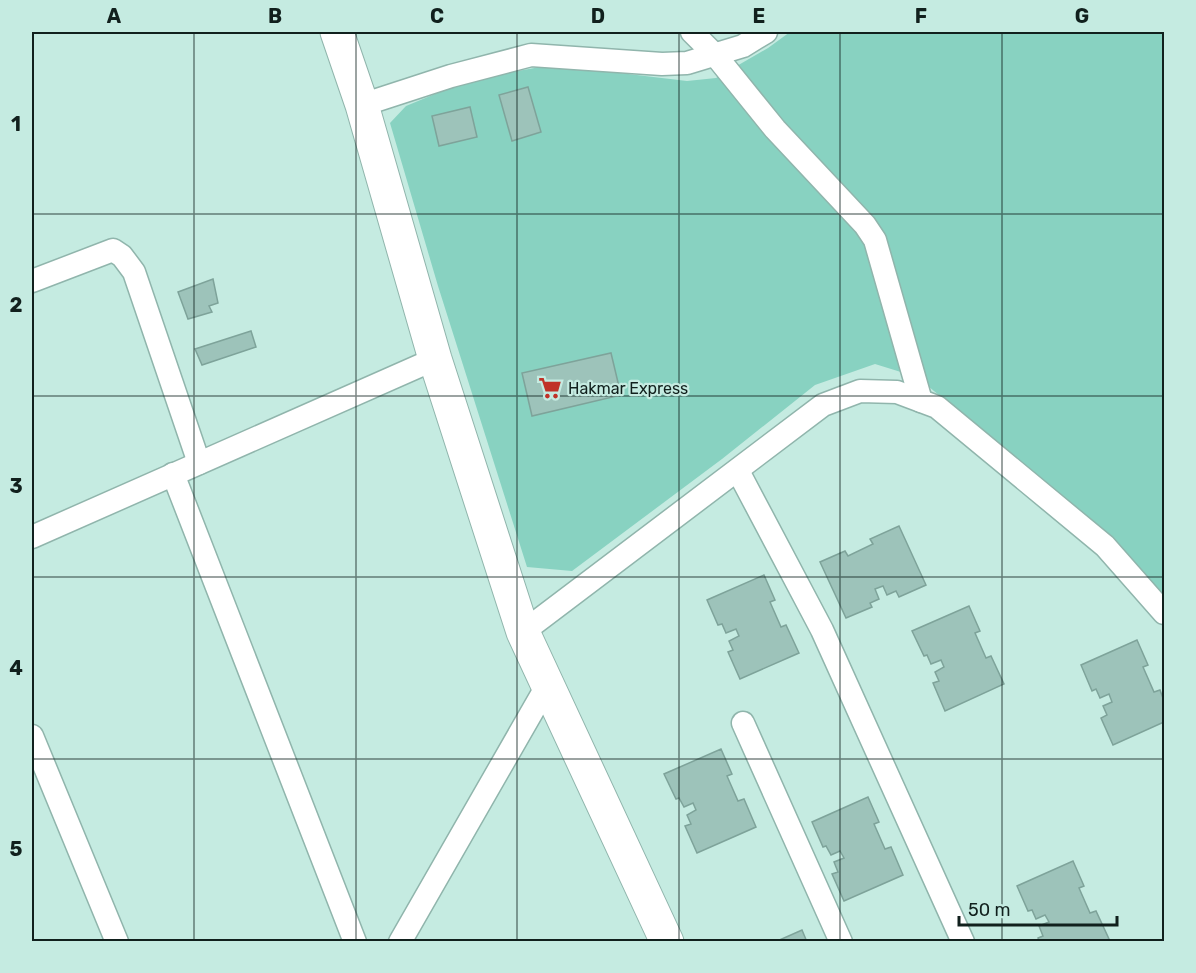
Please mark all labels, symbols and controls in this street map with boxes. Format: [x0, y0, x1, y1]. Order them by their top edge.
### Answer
text: A [107, 4, 122, 28]
text: B [268, 4, 282, 28]
text: C [430, 4, 444, 28]
text: D [591, 4, 605, 28]
text: E [753, 4, 765, 28]
text: F [915, 4, 927, 28]
text: G [1075, 4, 1089, 28]
text: 1 [11, 112, 21, 136]
text: 2 [10, 293, 23, 317]
supermarket icon: Hakmar Express [537, 375, 563, 401]
place label: Hakmar Express [568, 379, 688, 398]
text: 3 [9, 474, 23, 498]
text: 4 [9, 656, 23, 680]
text: 5 [10, 837, 23, 861]
scale bar [959, 889, 1116, 927]
text: 50 m [968, 899, 1011, 921]

